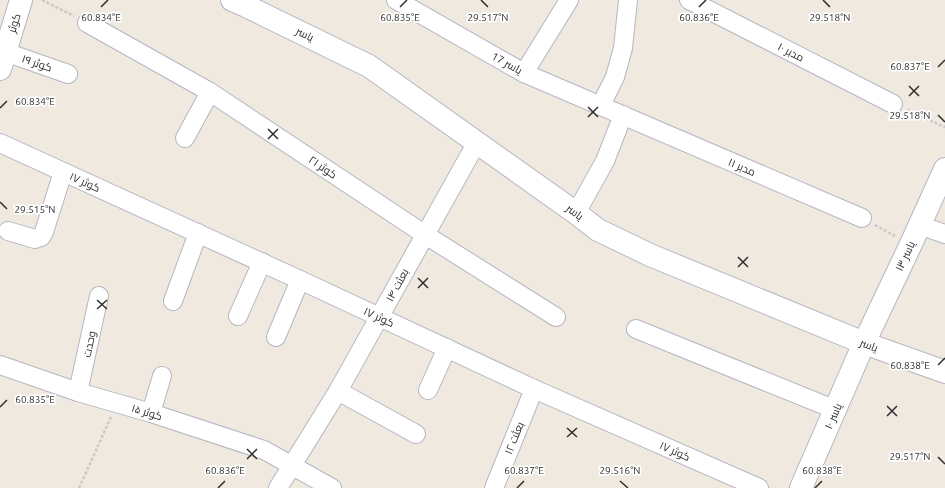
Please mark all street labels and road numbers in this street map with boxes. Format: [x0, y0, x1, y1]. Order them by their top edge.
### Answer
street label: کوثر [5, 12, 24, 35]
street label: یاسر [293, 24, 316, 44]
street label: مدبر ۱۰ [775, 40, 806, 65]
street label: یاسر 17 [489, 50, 525, 77]
street label: کوثر ۱۹ [20, 52, 54, 75]
street label: کوثر ۲۱ [306, 153, 339, 182]
street label: مدبر ۱۱ [726, 156, 757, 179]
street label: کوثر ۱۷ [67, 170, 102, 195]
street label: یاسر [563, 201, 586, 223]
street label: یاسر ۱۳ [893, 239, 918, 273]
street label: بعثت ۱۴ [383, 267, 411, 303]
street label: کوثر ۱۷ [361, 305, 396, 330]
street label: وحدت [80, 330, 99, 359]
street label: یاسر [857, 336, 880, 355]
street label: یاسر ۱۰ [822, 401, 845, 431]
street label: کوثر ۱۵ [130, 402, 164, 423]
street label: بعثت ۱۲ [502, 420, 526, 456]
street label: کوثر ۱۷ [657, 439, 692, 464]

